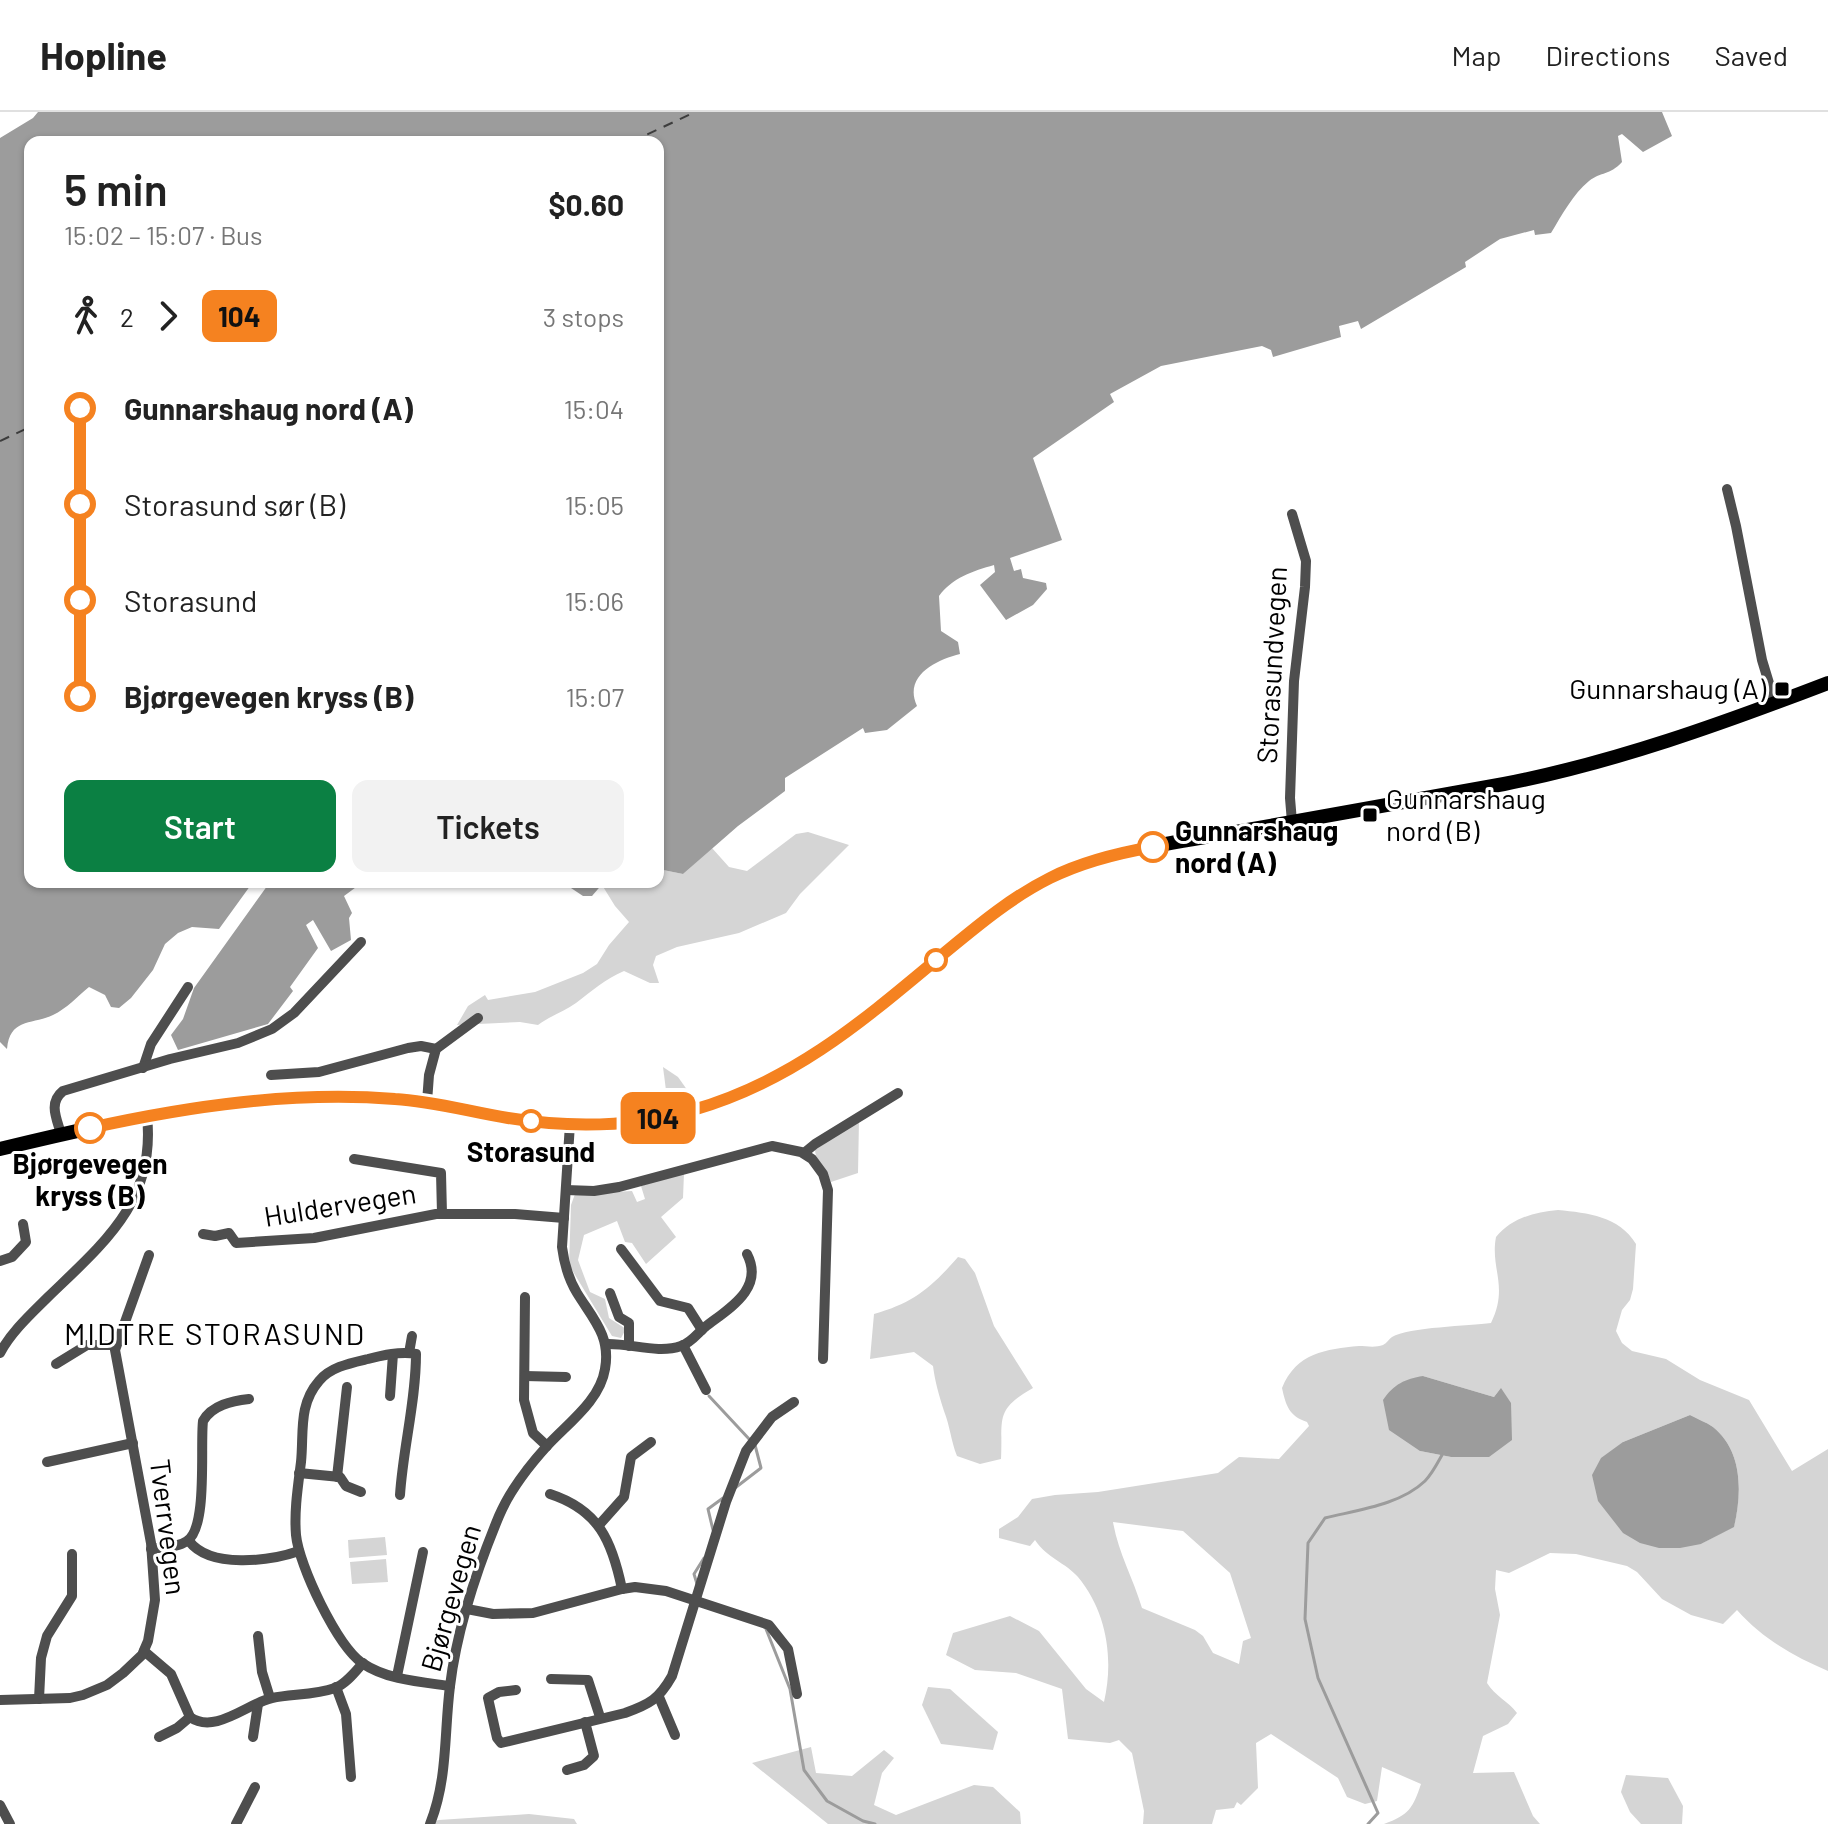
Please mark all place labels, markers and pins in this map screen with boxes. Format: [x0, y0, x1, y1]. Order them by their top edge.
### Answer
place label: Gunnarshaug (A) [1569, 671, 1767, 705]
marker: Gunnarshaug (A) [1773, 680, 1791, 698]
place label: Gunnarshaug nord (B) [1386, 781, 1546, 847]
marker: Gunnarshaug nord (B) [1361, 806, 1379, 824]
place label: Gunnarshaug nord (A) [1175, 813, 1338, 879]
marker: Gunnarshaug nord (A) [1138, 832, 1168, 862]
unlabelled marker [925, 949, 947, 971]
marker: Storasund [520, 1110, 542, 1132]
marker: Bjørgevegen kryss (B) [75, 1113, 105, 1143]
place label: Storasund [467, 1134, 595, 1168]
place label: Bjørgevegen kryss (B) [12, 1146, 168, 1212]

